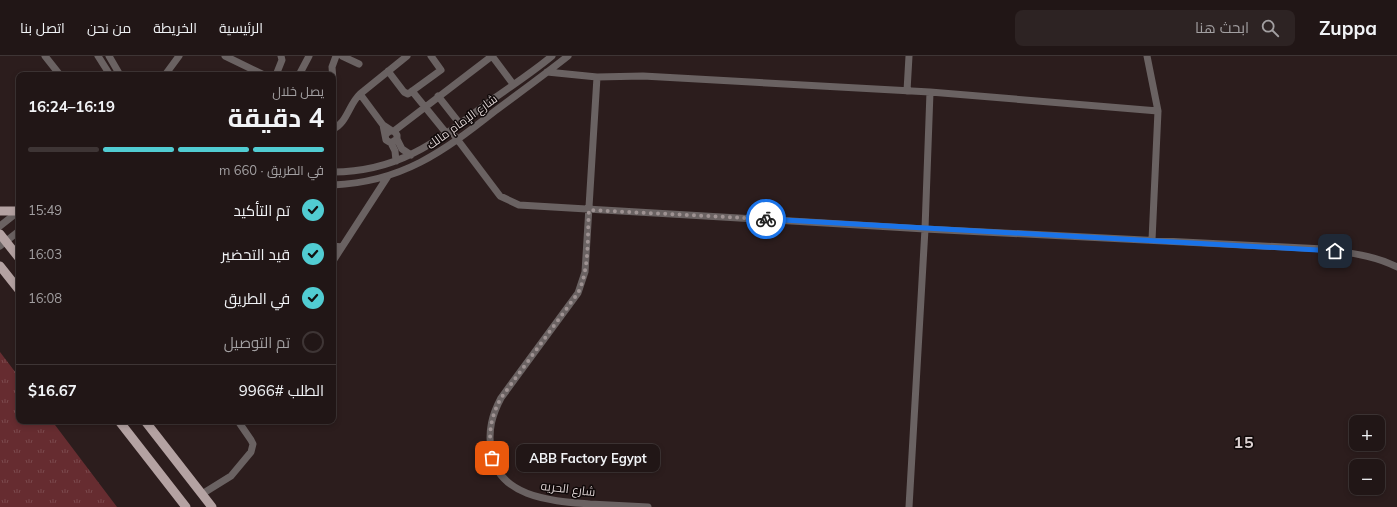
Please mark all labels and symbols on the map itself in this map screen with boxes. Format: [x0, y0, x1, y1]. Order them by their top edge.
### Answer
street label: شارع الإمام مالك [423, 91, 501, 153]
courier [746, 199, 786, 239]
pin [1318, 234, 1352, 268]
district label: 15 [1233, 432, 1255, 452]
pin [475, 441, 509, 475]
callout: ABB Factory Egypt [516, 444, 660, 472]
street label: شارع الحريه [540, 478, 596, 500]

